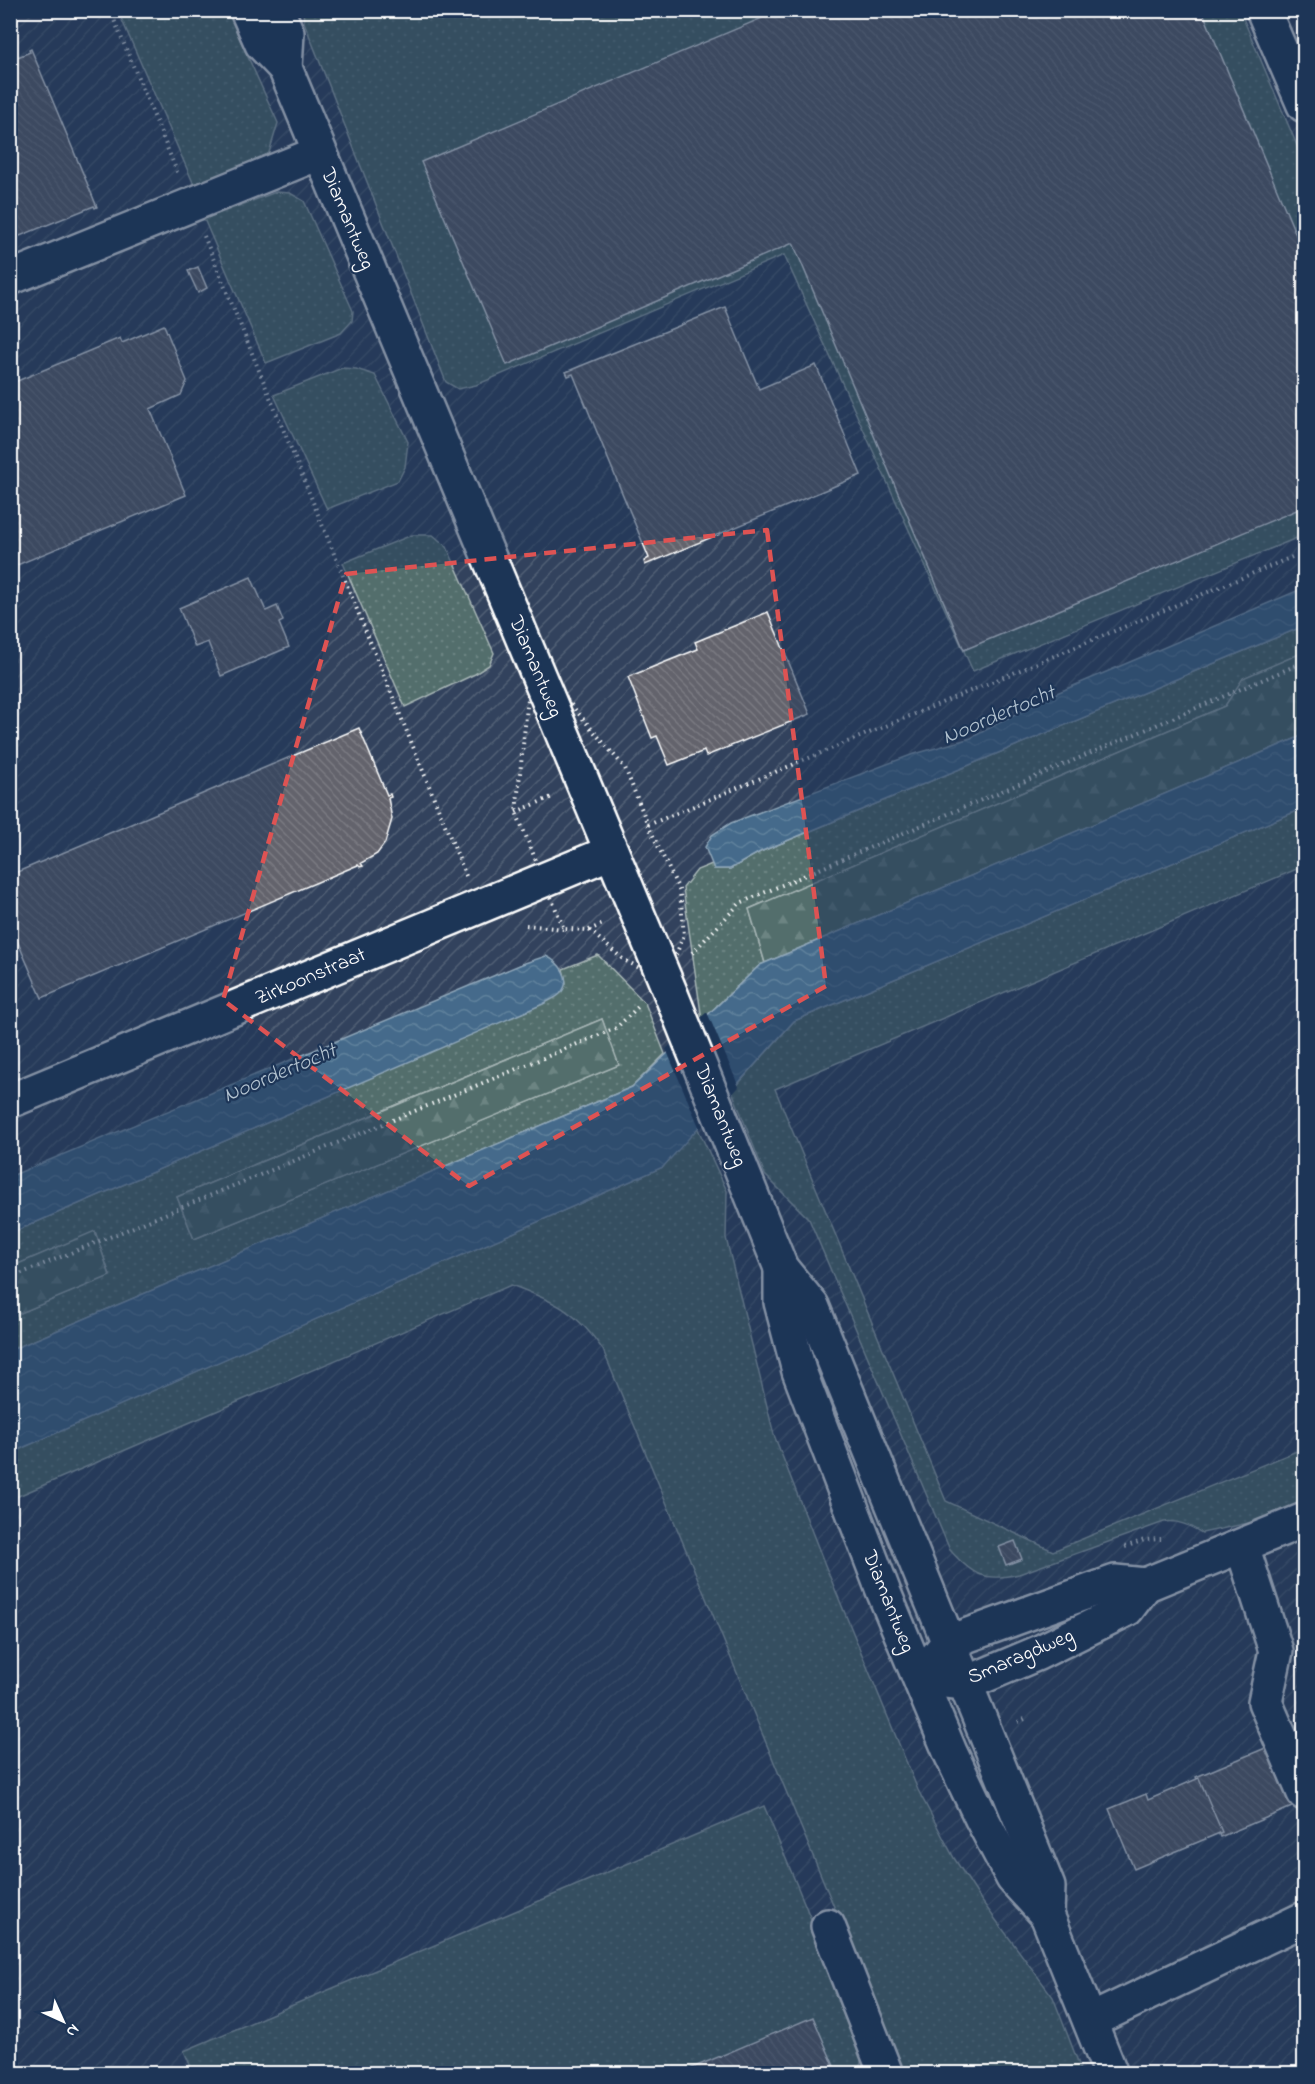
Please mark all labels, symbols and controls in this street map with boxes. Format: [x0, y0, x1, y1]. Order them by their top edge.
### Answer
street label: Diamantweg [310, 162, 382, 275]
street label: Diamantweg [498, 610, 570, 723]
water label: Noordertocht [937, 677, 1063, 754]
street label: Zirkoonstraat [251, 940, 371, 1014]
water label: Noordertocht [218, 1035, 344, 1112]
street label: Diamantweg [684, 1059, 754, 1173]
street label: Diamantweg [852, 1545, 922, 1659]
street label: Smaragdweg [963, 1621, 1080, 1695]
north arrow [33, 1991, 93, 2051]
text: N [60, 2018, 85, 2043]

